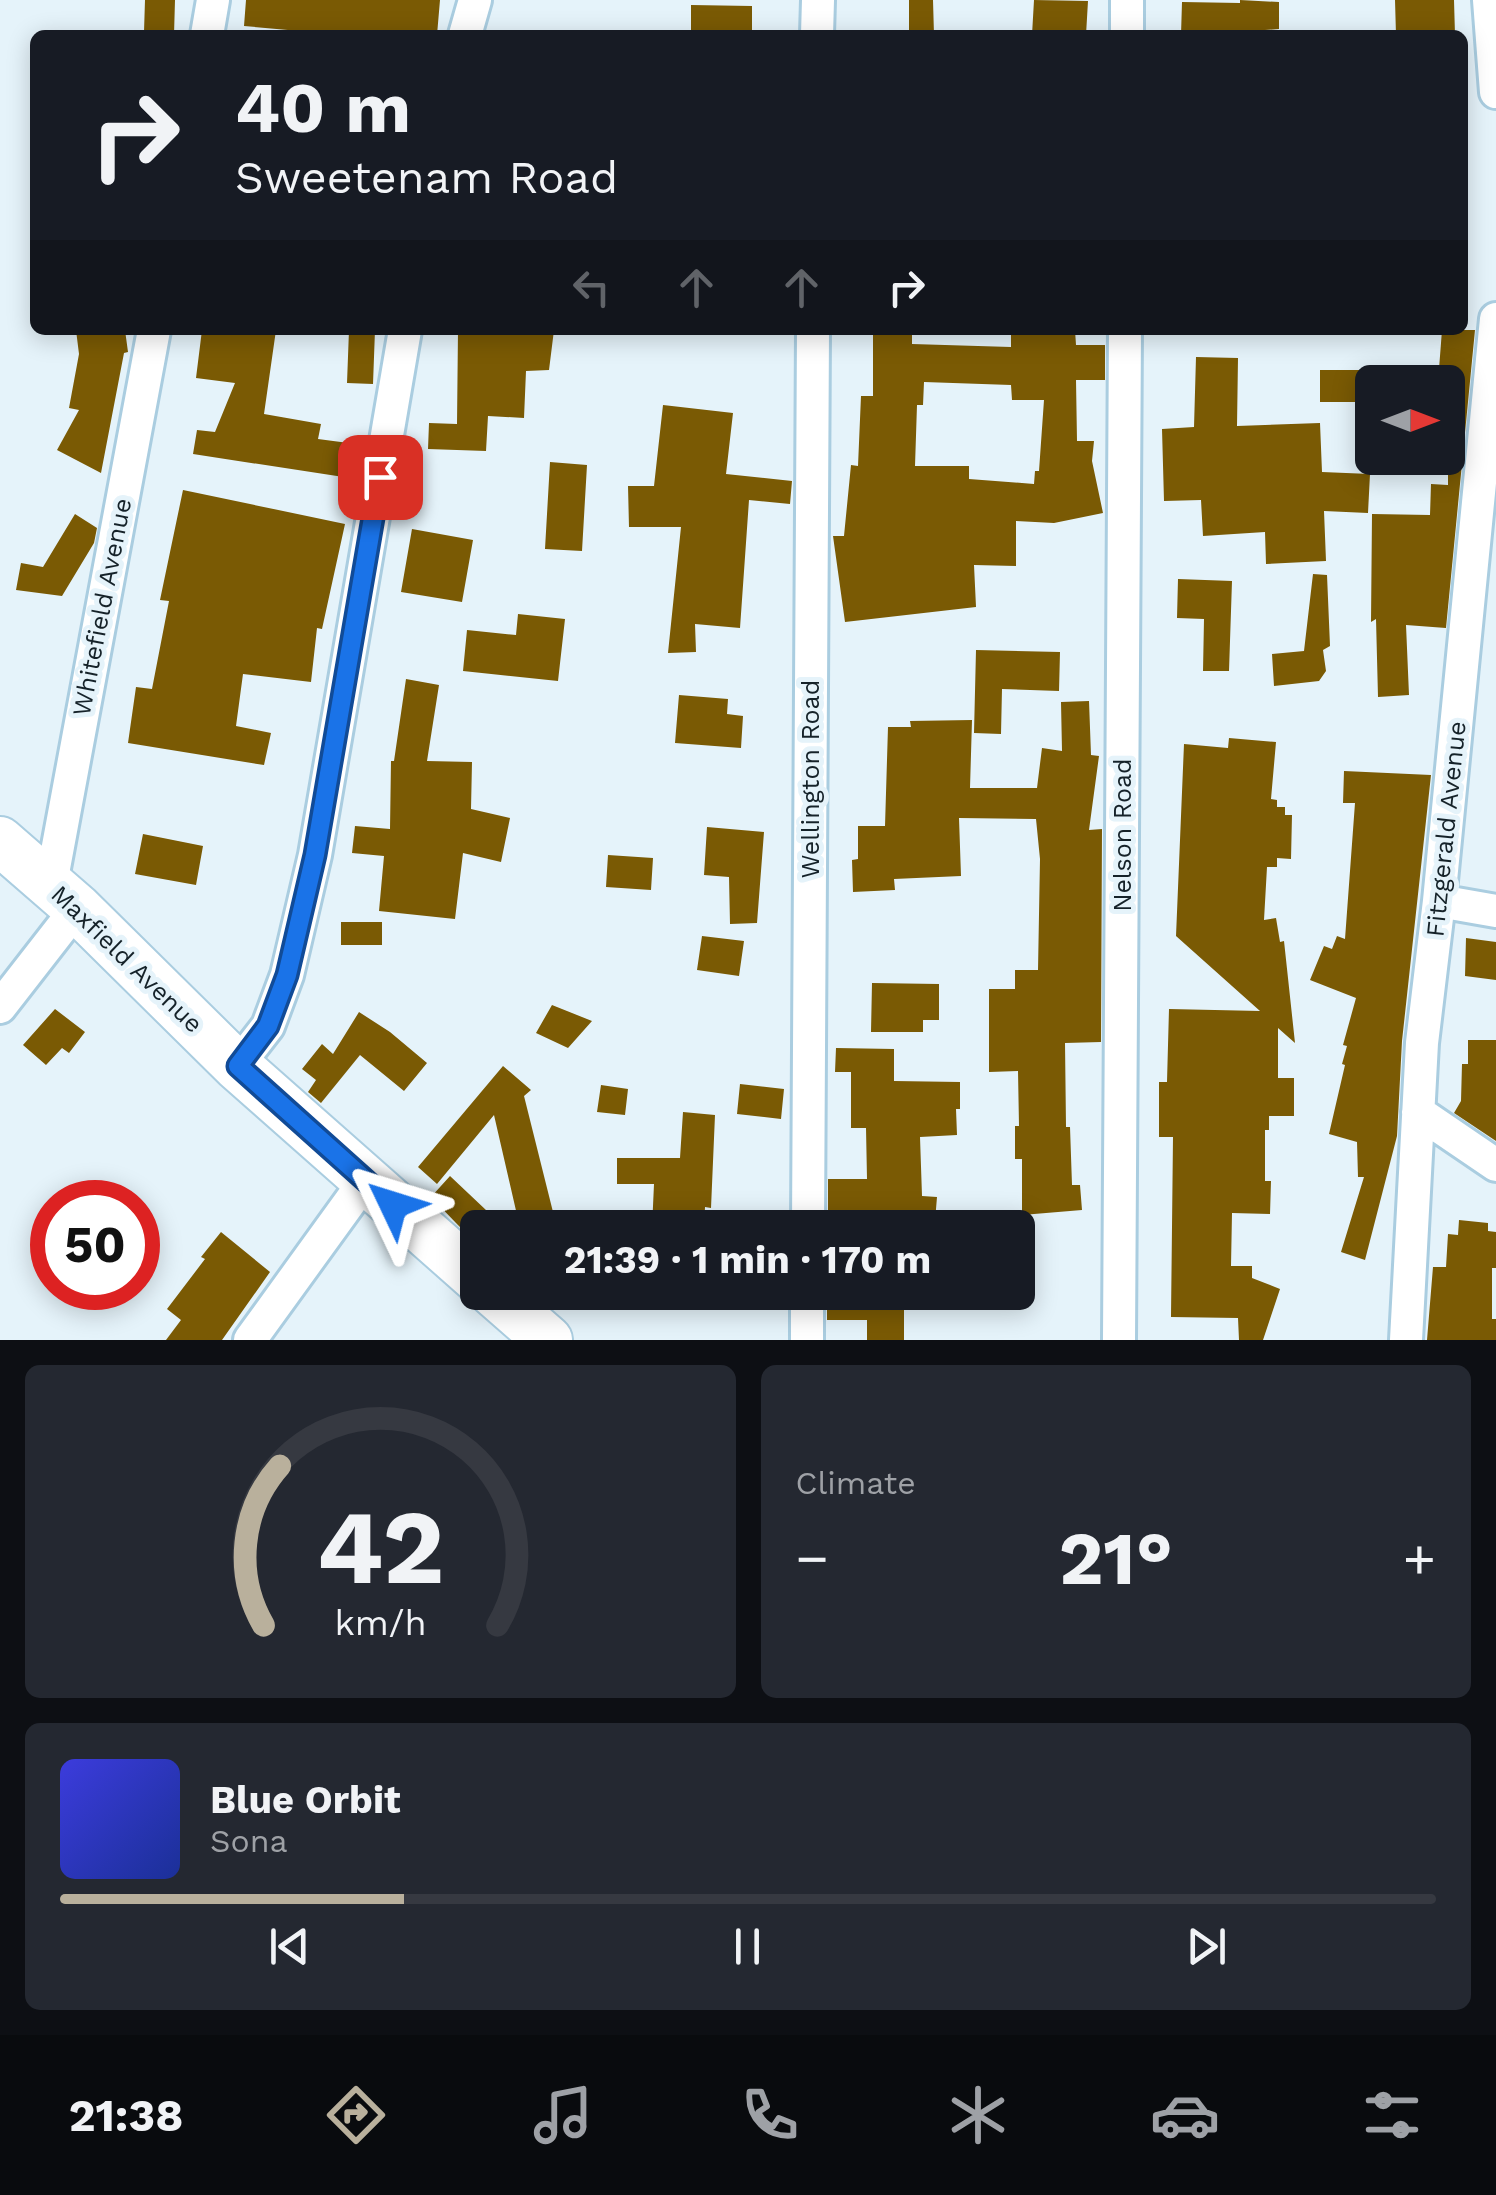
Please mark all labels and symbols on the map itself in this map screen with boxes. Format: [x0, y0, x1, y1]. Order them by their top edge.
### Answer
north arrow [1355, 365, 1465, 475]
pin [338, 435, 423, 520]
street label: Whitefield Avenue [67, 496, 137, 718]
street label: Wellington Road [796, 680, 825, 878]
street label: Fitzgerald Avenue [1420, 720, 1472, 938]
street label: Nelson Road [1108, 758, 1137, 912]
street label: Maxfield Avenue [45, 879, 209, 1039]
position arrow [341, 1153, 445, 1257]
speed limit sign: 50 [30, 1180, 160, 1310]

